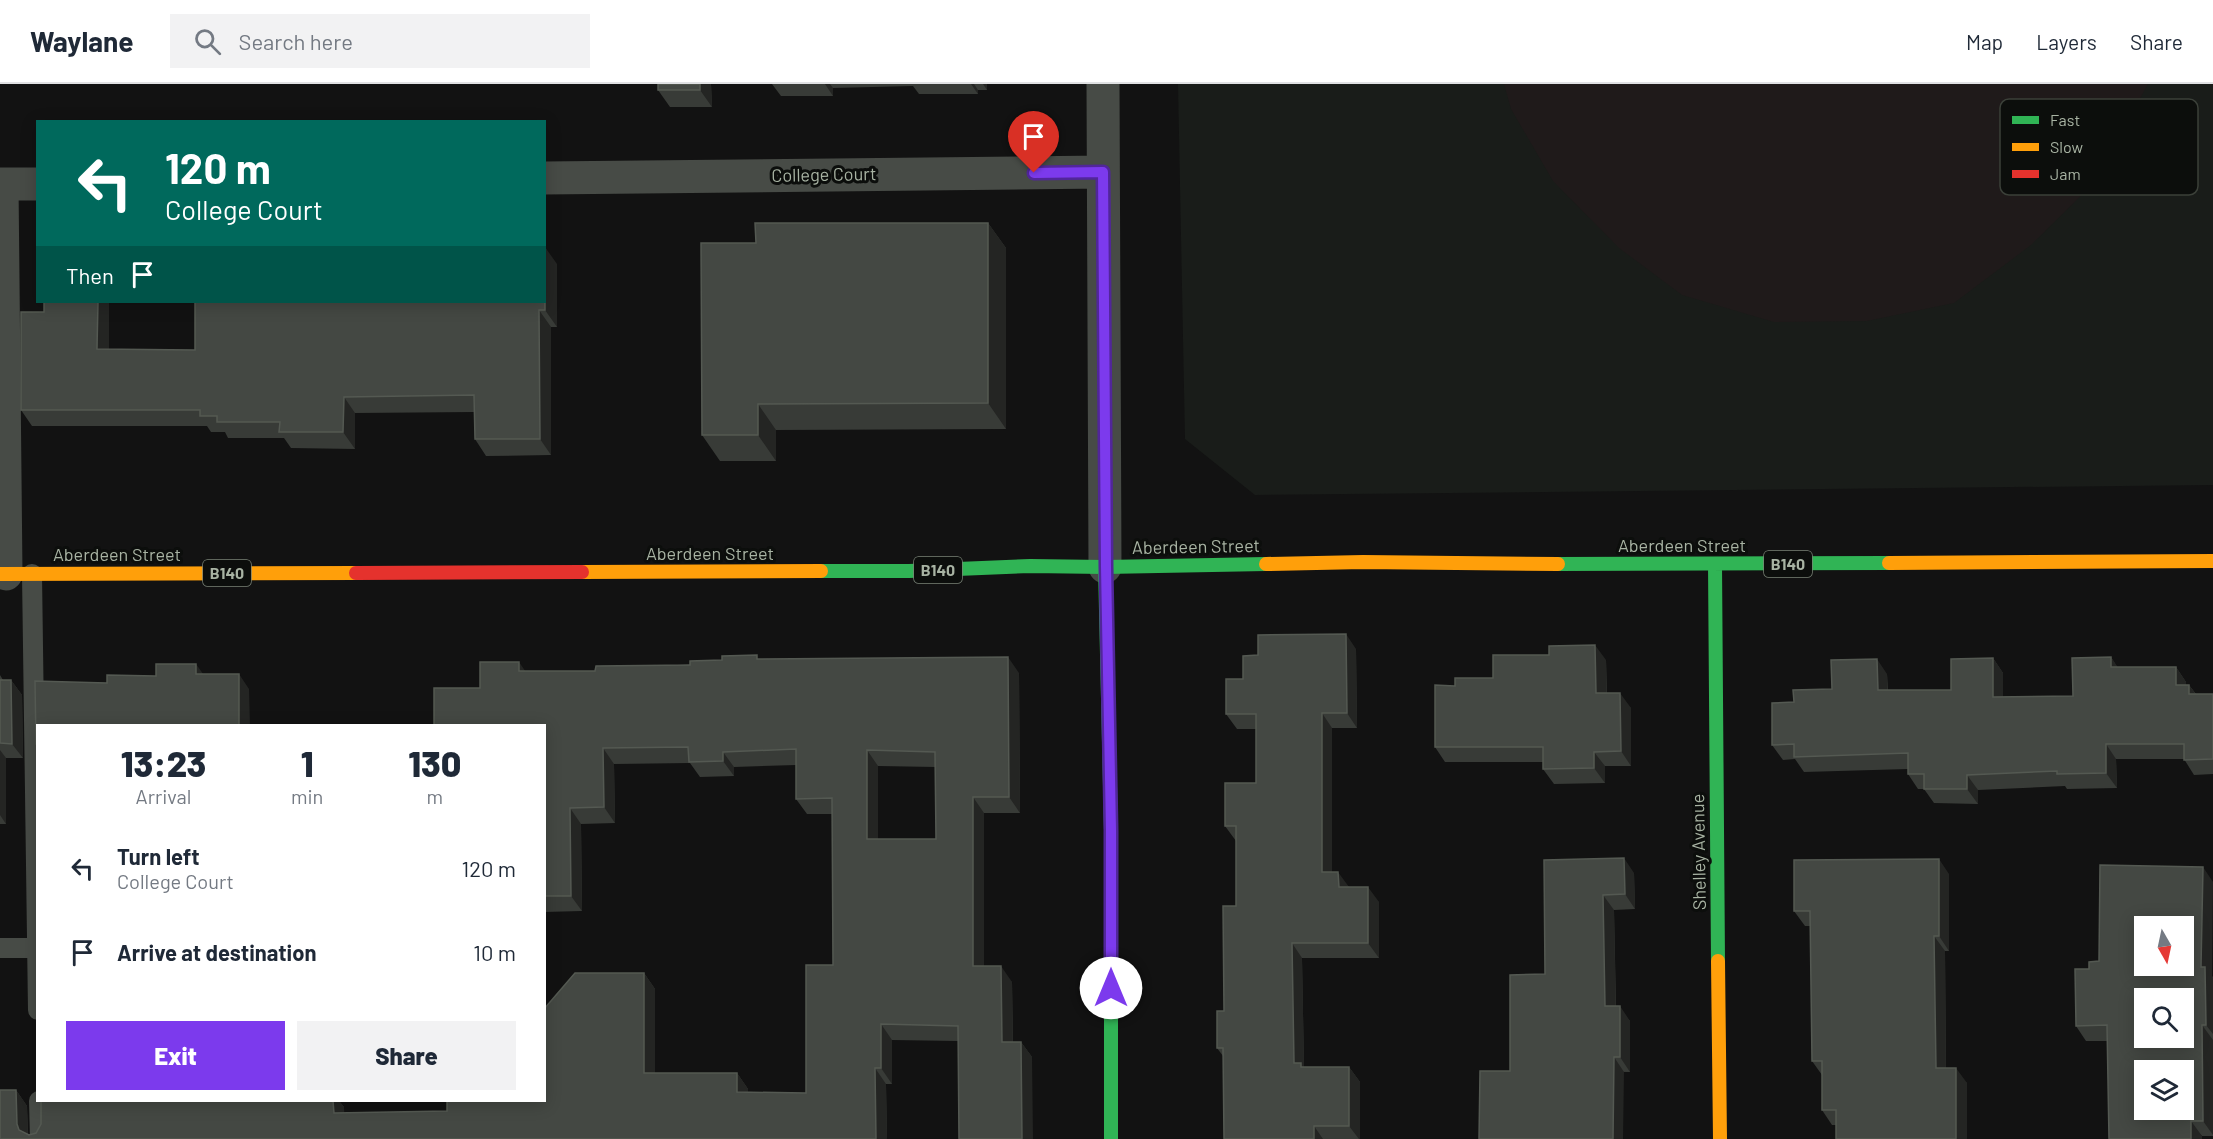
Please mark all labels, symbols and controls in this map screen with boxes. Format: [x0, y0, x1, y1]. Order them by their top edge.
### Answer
search box [170, 14, 590, 68]
text: Waylane [30, 24, 134, 58]
icon: search [191, 25, 224, 58]
text: Search here [239, 28, 353, 54]
text: Map [1966, 29, 2003, 54]
text: Layers [2036, 29, 2097, 54]
text: Share [2130, 29, 2183, 54]
legend [2000, 99, 2198, 195]
text: Fast [2050, 110, 2080, 129]
pin [1008, 111, 1059, 173]
icon: arrive [1017, 120, 1050, 153]
text: Slow [2050, 137, 2083, 156]
text: 120 m [165, 142, 271, 192]
icon: left [66, 144, 144, 222]
street label: College Court [771, 162, 877, 186]
text: Jam [2050, 164, 2081, 183]
text: College Court [165, 193, 323, 225]
icon: arrive [126, 258, 159, 291]
text: Then [66, 262, 114, 288]
street label: Aberdeen Street [1132, 534, 1260, 558]
street label: Aberdeen Street [1618, 534, 1746, 556]
street label: Aberdeen Street [646, 542, 774, 564]
street label: Aberdeen Street [53, 543, 181, 565]
road number: B140 [1764, 551, 1812, 577]
road number: B140 [914, 557, 962, 583]
road number: B140 [203, 560, 251, 586]
text: 13:23 [121, 741, 206, 784]
text: 1 [301, 741, 314, 784]
text: 130 [408, 741, 461, 784]
text: Arrival [136, 784, 191, 808]
text: min [291, 784, 323, 808]
text: m [426, 784, 443, 808]
street label: Shelley Avenue [1686, 794, 1710, 910]
text: Turn left [117, 843, 200, 869]
icon: left [66, 852, 99, 885]
text: 120 m [461, 855, 516, 881]
text: College Court [117, 869, 234, 893]
north arrow [2134, 916, 2194, 976]
map controls [2134, 916, 2194, 1120]
icon: arrive [66, 936, 99, 969]
text: Arrive at destination [117, 939, 316, 965]
text: 10 m [473, 939, 516, 965]
position arrow [1079, 956, 1143, 1020]
button: search [2134, 988, 2194, 1048]
button: Exit [66, 1021, 285, 1090]
button: Share [297, 1021, 516, 1090]
button: layers [2134, 1060, 2194, 1120]

